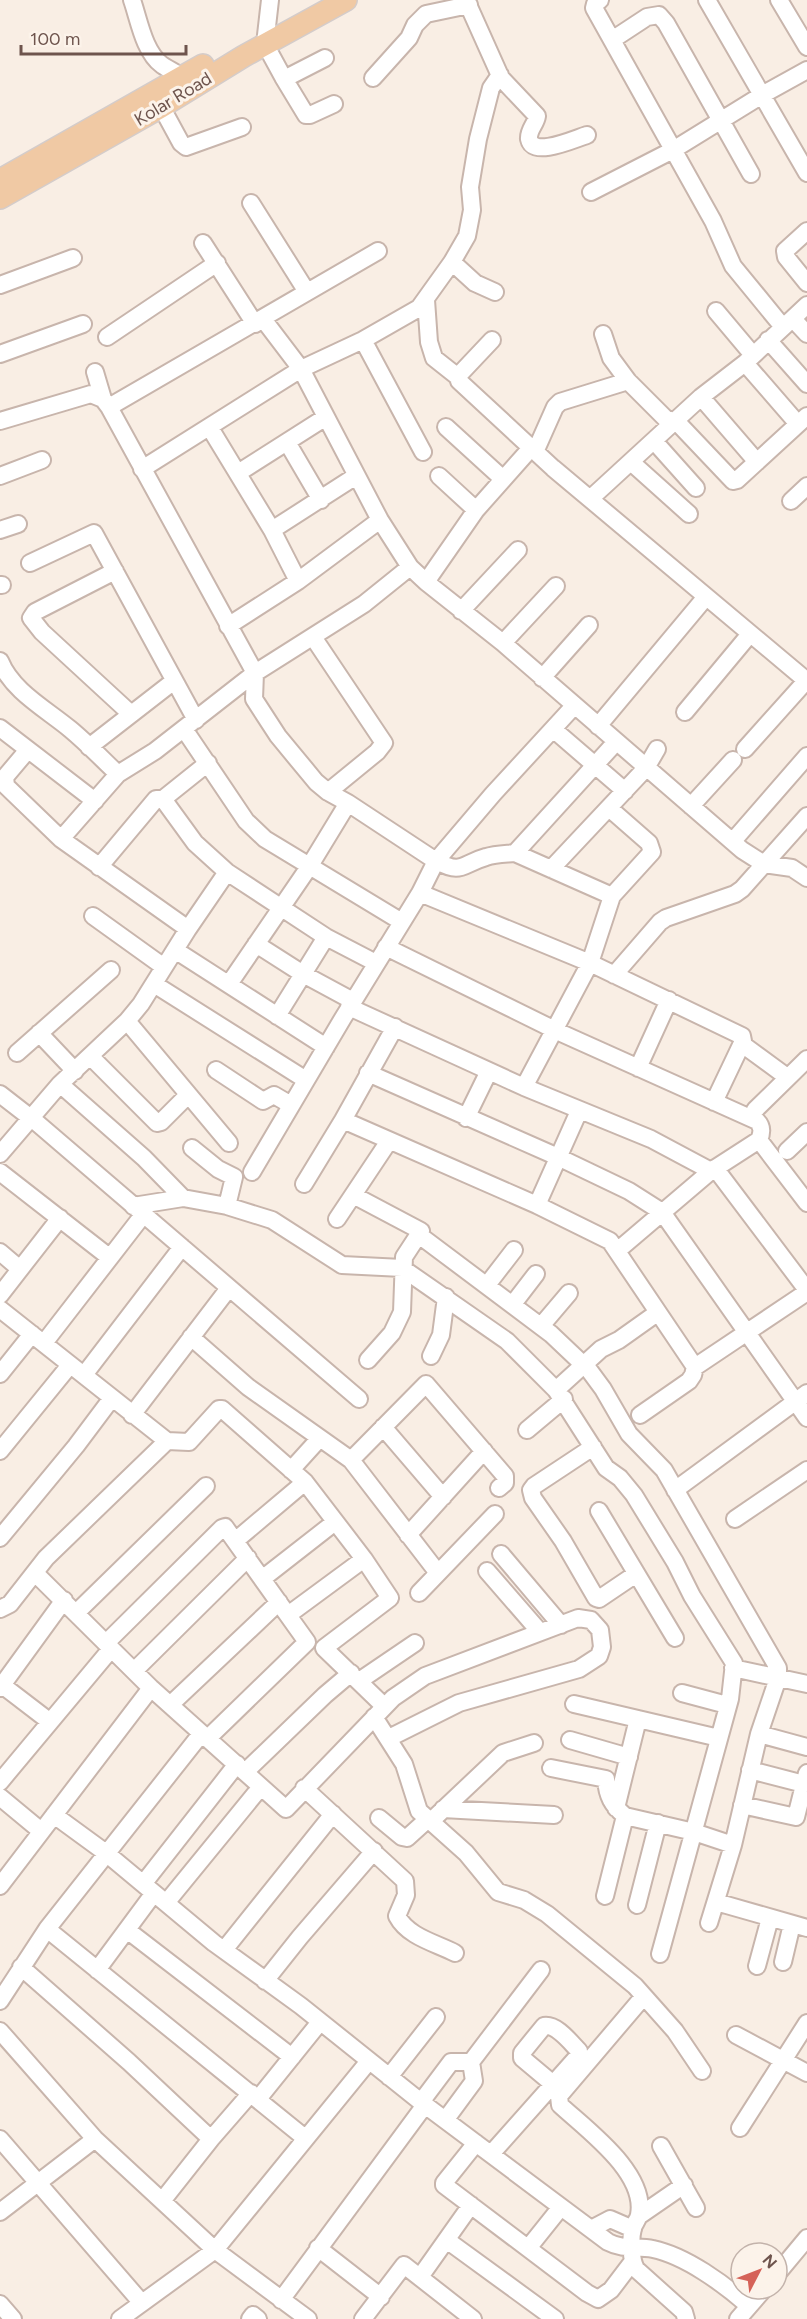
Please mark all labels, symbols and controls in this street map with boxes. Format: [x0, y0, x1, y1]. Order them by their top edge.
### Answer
scale bar [21, 18, 186, 56]
text: 100 m [30, 28, 80, 50]
street label: Kolar Road [130, 67, 216, 131]
north arrow [729, 2241, 789, 2301]
text: N [759, 2250, 781, 2272]

